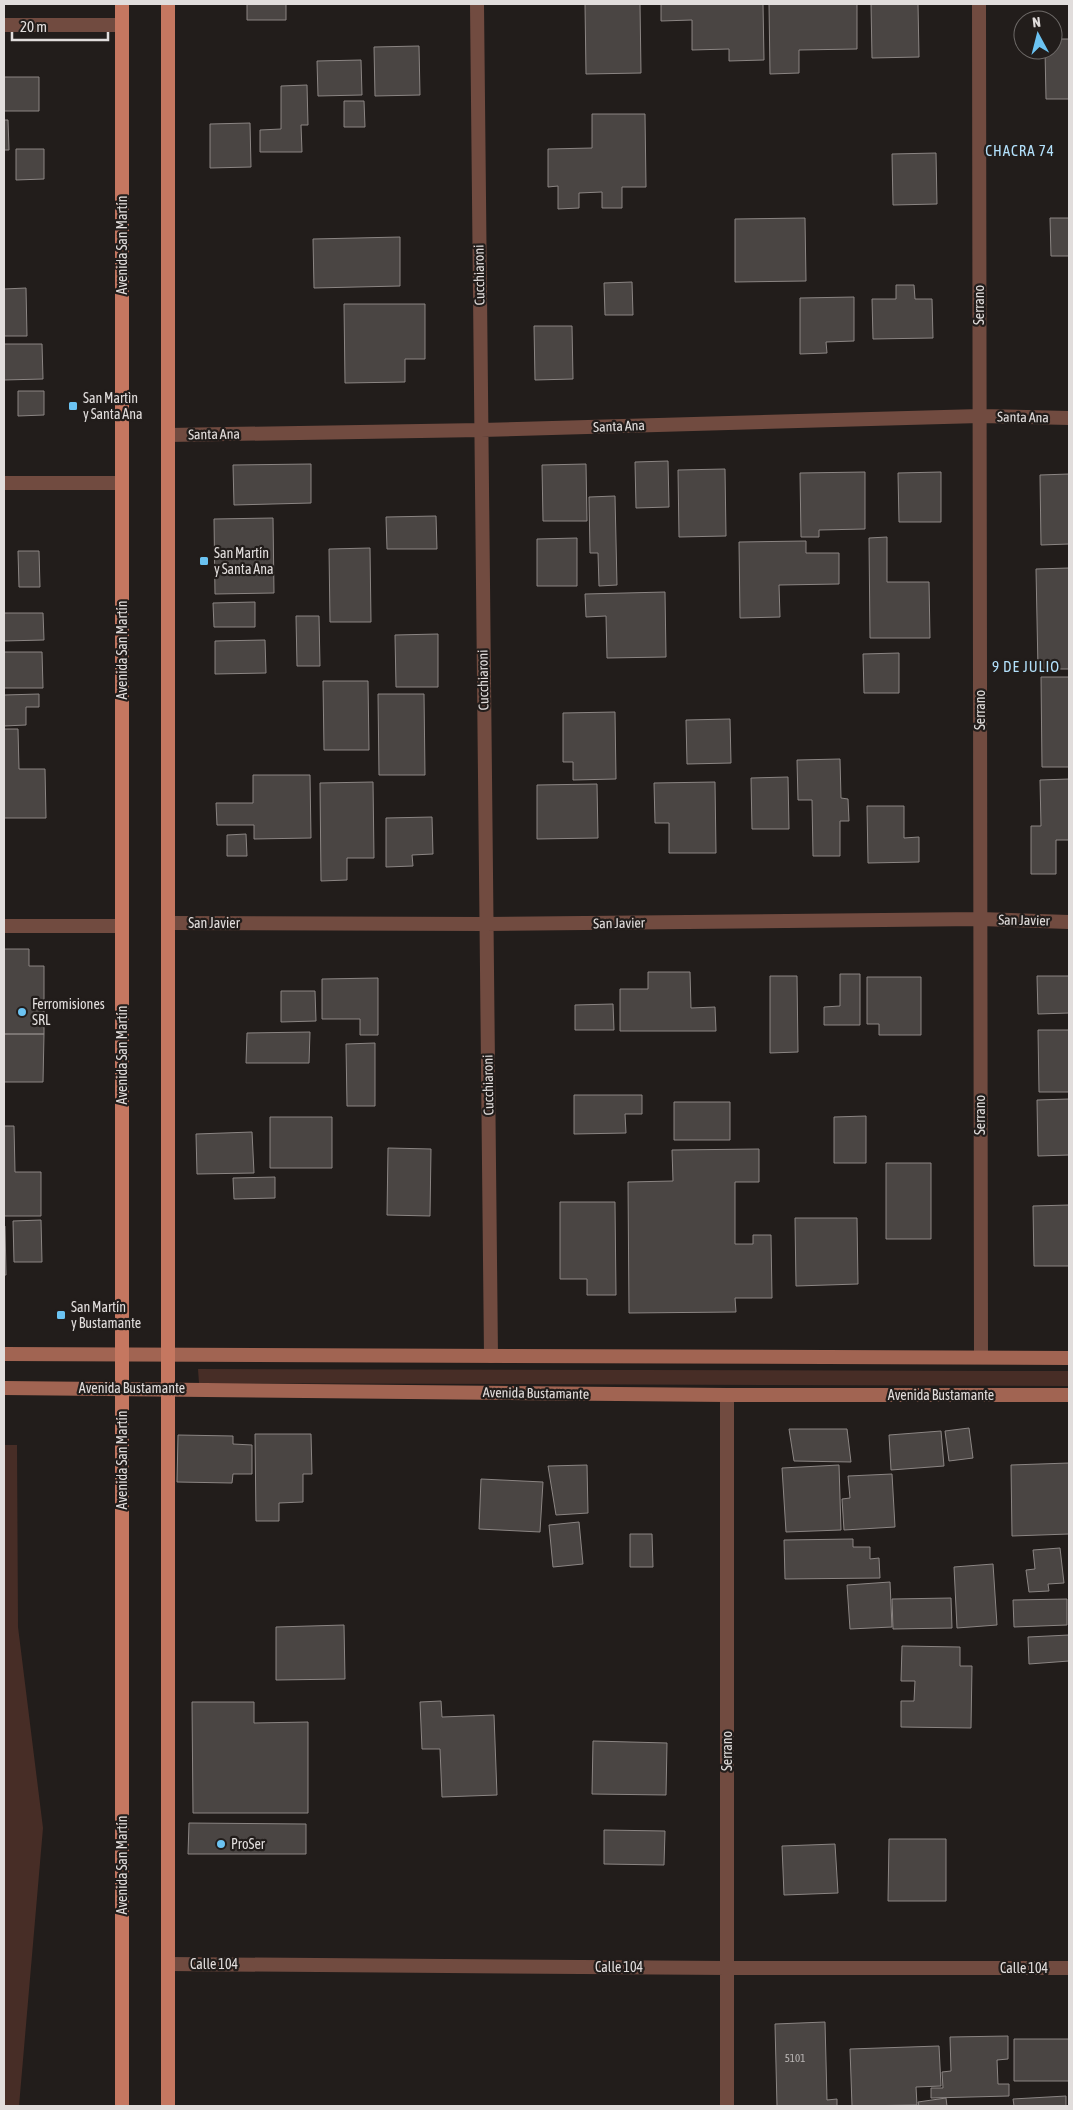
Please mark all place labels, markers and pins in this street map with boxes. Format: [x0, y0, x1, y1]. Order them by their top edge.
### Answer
place label: San Martìn y Santa Ana [83, 390, 143, 422]
marker: San Martìn y Santa Ana [67, 400, 79, 412]
place label: San Martín y Santa Ana [214, 545, 274, 577]
marker: San Martín y Santa Ana [198, 555, 210, 567]
place label: Ferromisiones SRL [32, 996, 105, 1028]
marker: Ferromisiones SRL [16, 1006, 28, 1018]
place label: San Martín y Bustamante [71, 1299, 141, 1331]
marker: San Martín y Bustamante [55, 1309, 67, 1321]
place label: ProSer [231, 1836, 266, 1852]
marker: ProSer [215, 1838, 227, 1850]

